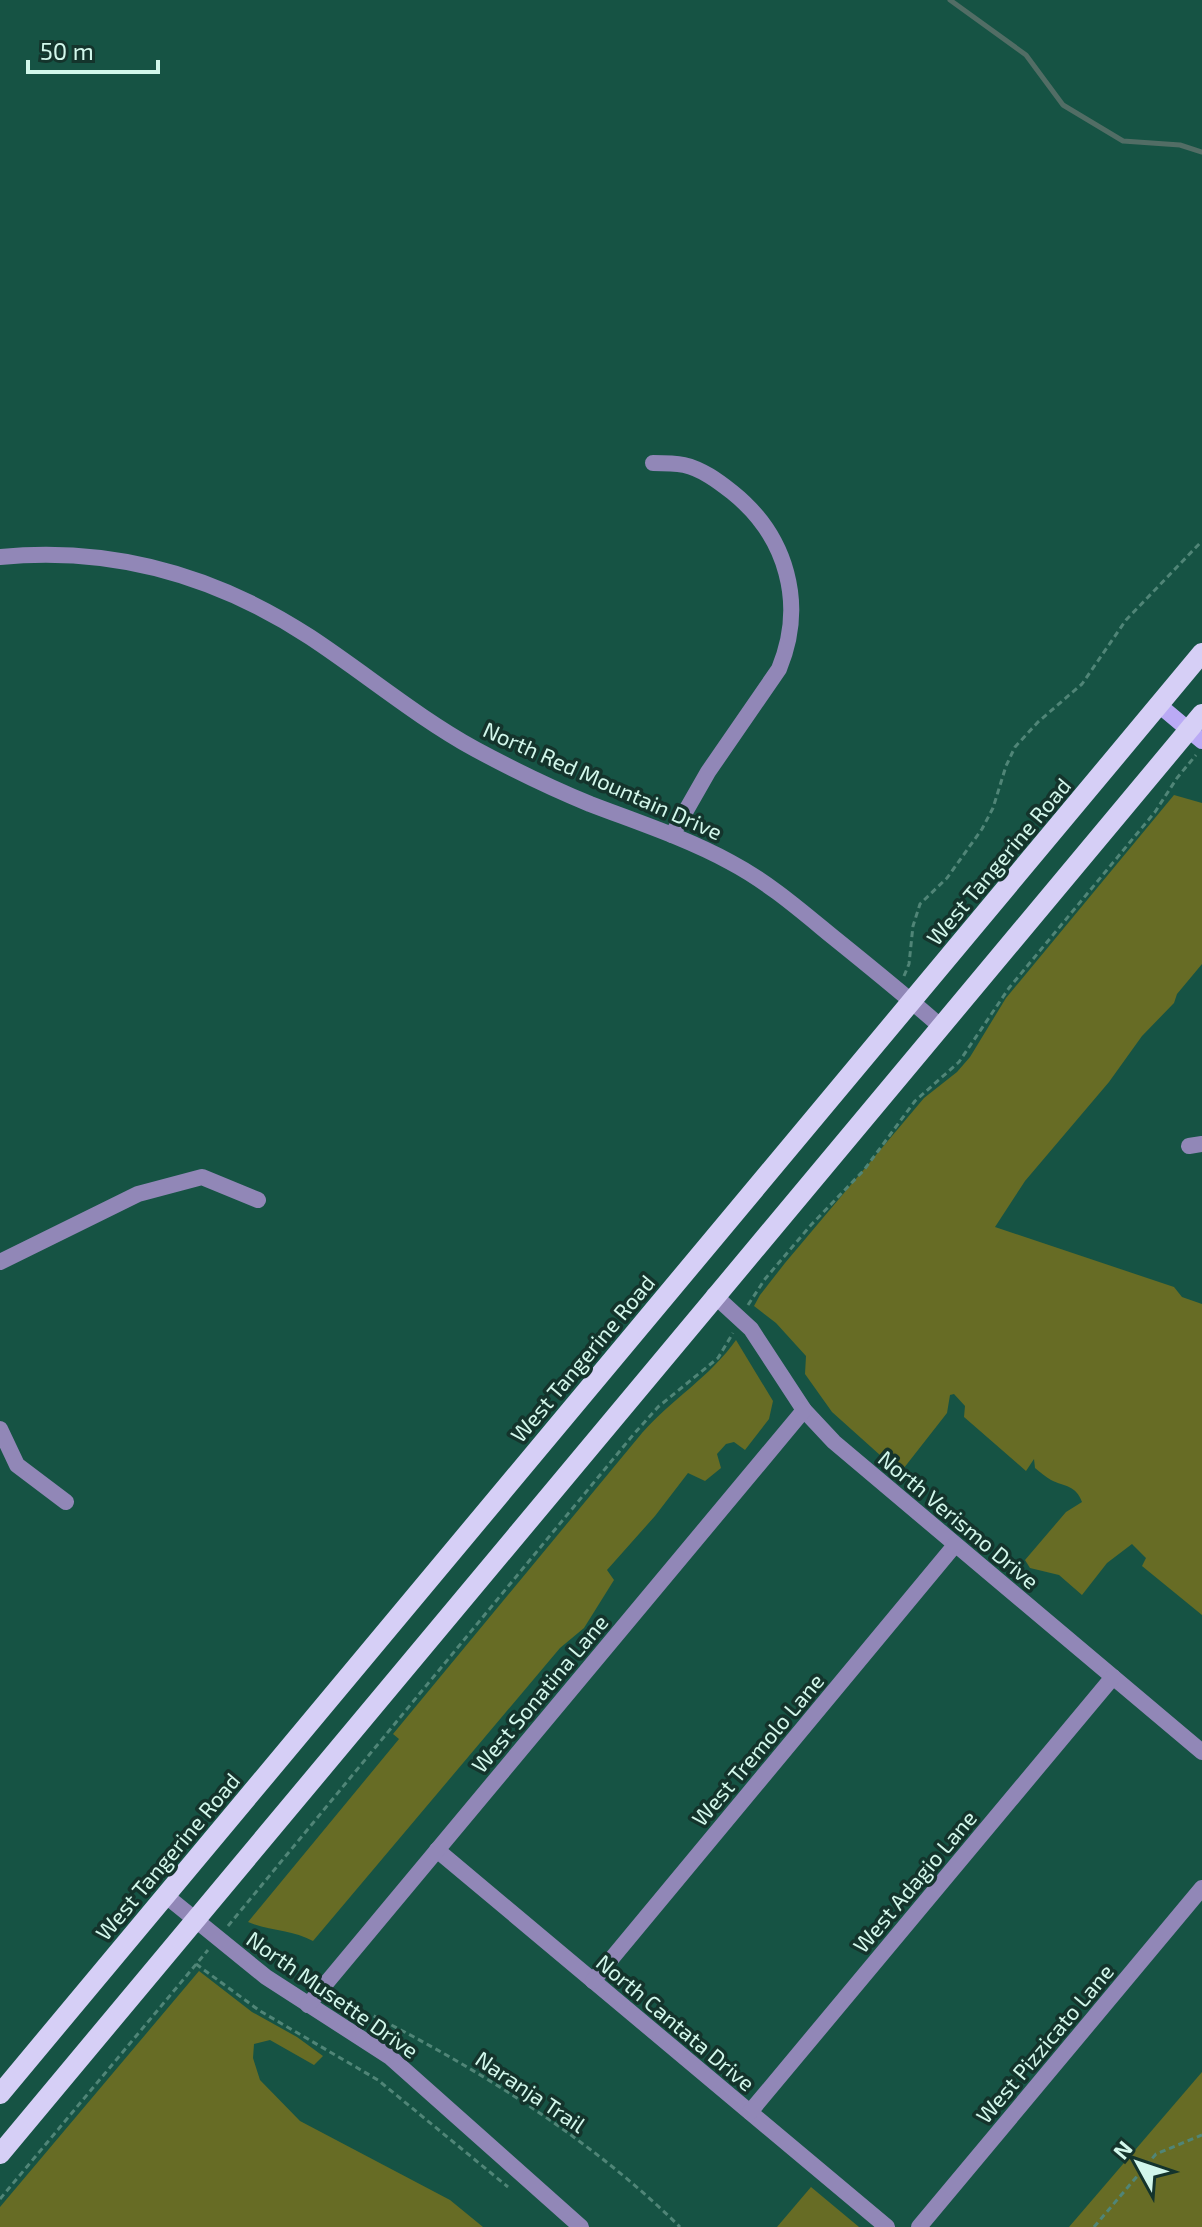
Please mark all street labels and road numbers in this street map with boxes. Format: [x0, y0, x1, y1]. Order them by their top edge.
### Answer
street label: North Red Mountain Drive [480, 716, 726, 844]
street label: West Tangerine Road [920, 772, 1076, 950]
street label: West Tangerine Road [504, 1269, 660, 1447]
street label: North Verismo Drive [874, 1444, 1044, 1594]
street label: West Sonatina Lane [465, 1609, 613, 1777]
street label: West Tremolo Lane [686, 1667, 828, 1831]
street label: West Tangerine Road [89, 1767, 245, 1945]
street label: West Adagio Lane [847, 1805, 981, 1957]
street label: North Musette Drive [242, 1925, 424, 2063]
street label: North Cantata Drive [592, 1948, 760, 2096]
street label: West Pizzicato Lane [970, 1958, 1118, 2128]
street label: Naranja Trail [471, 2045, 591, 2138]

